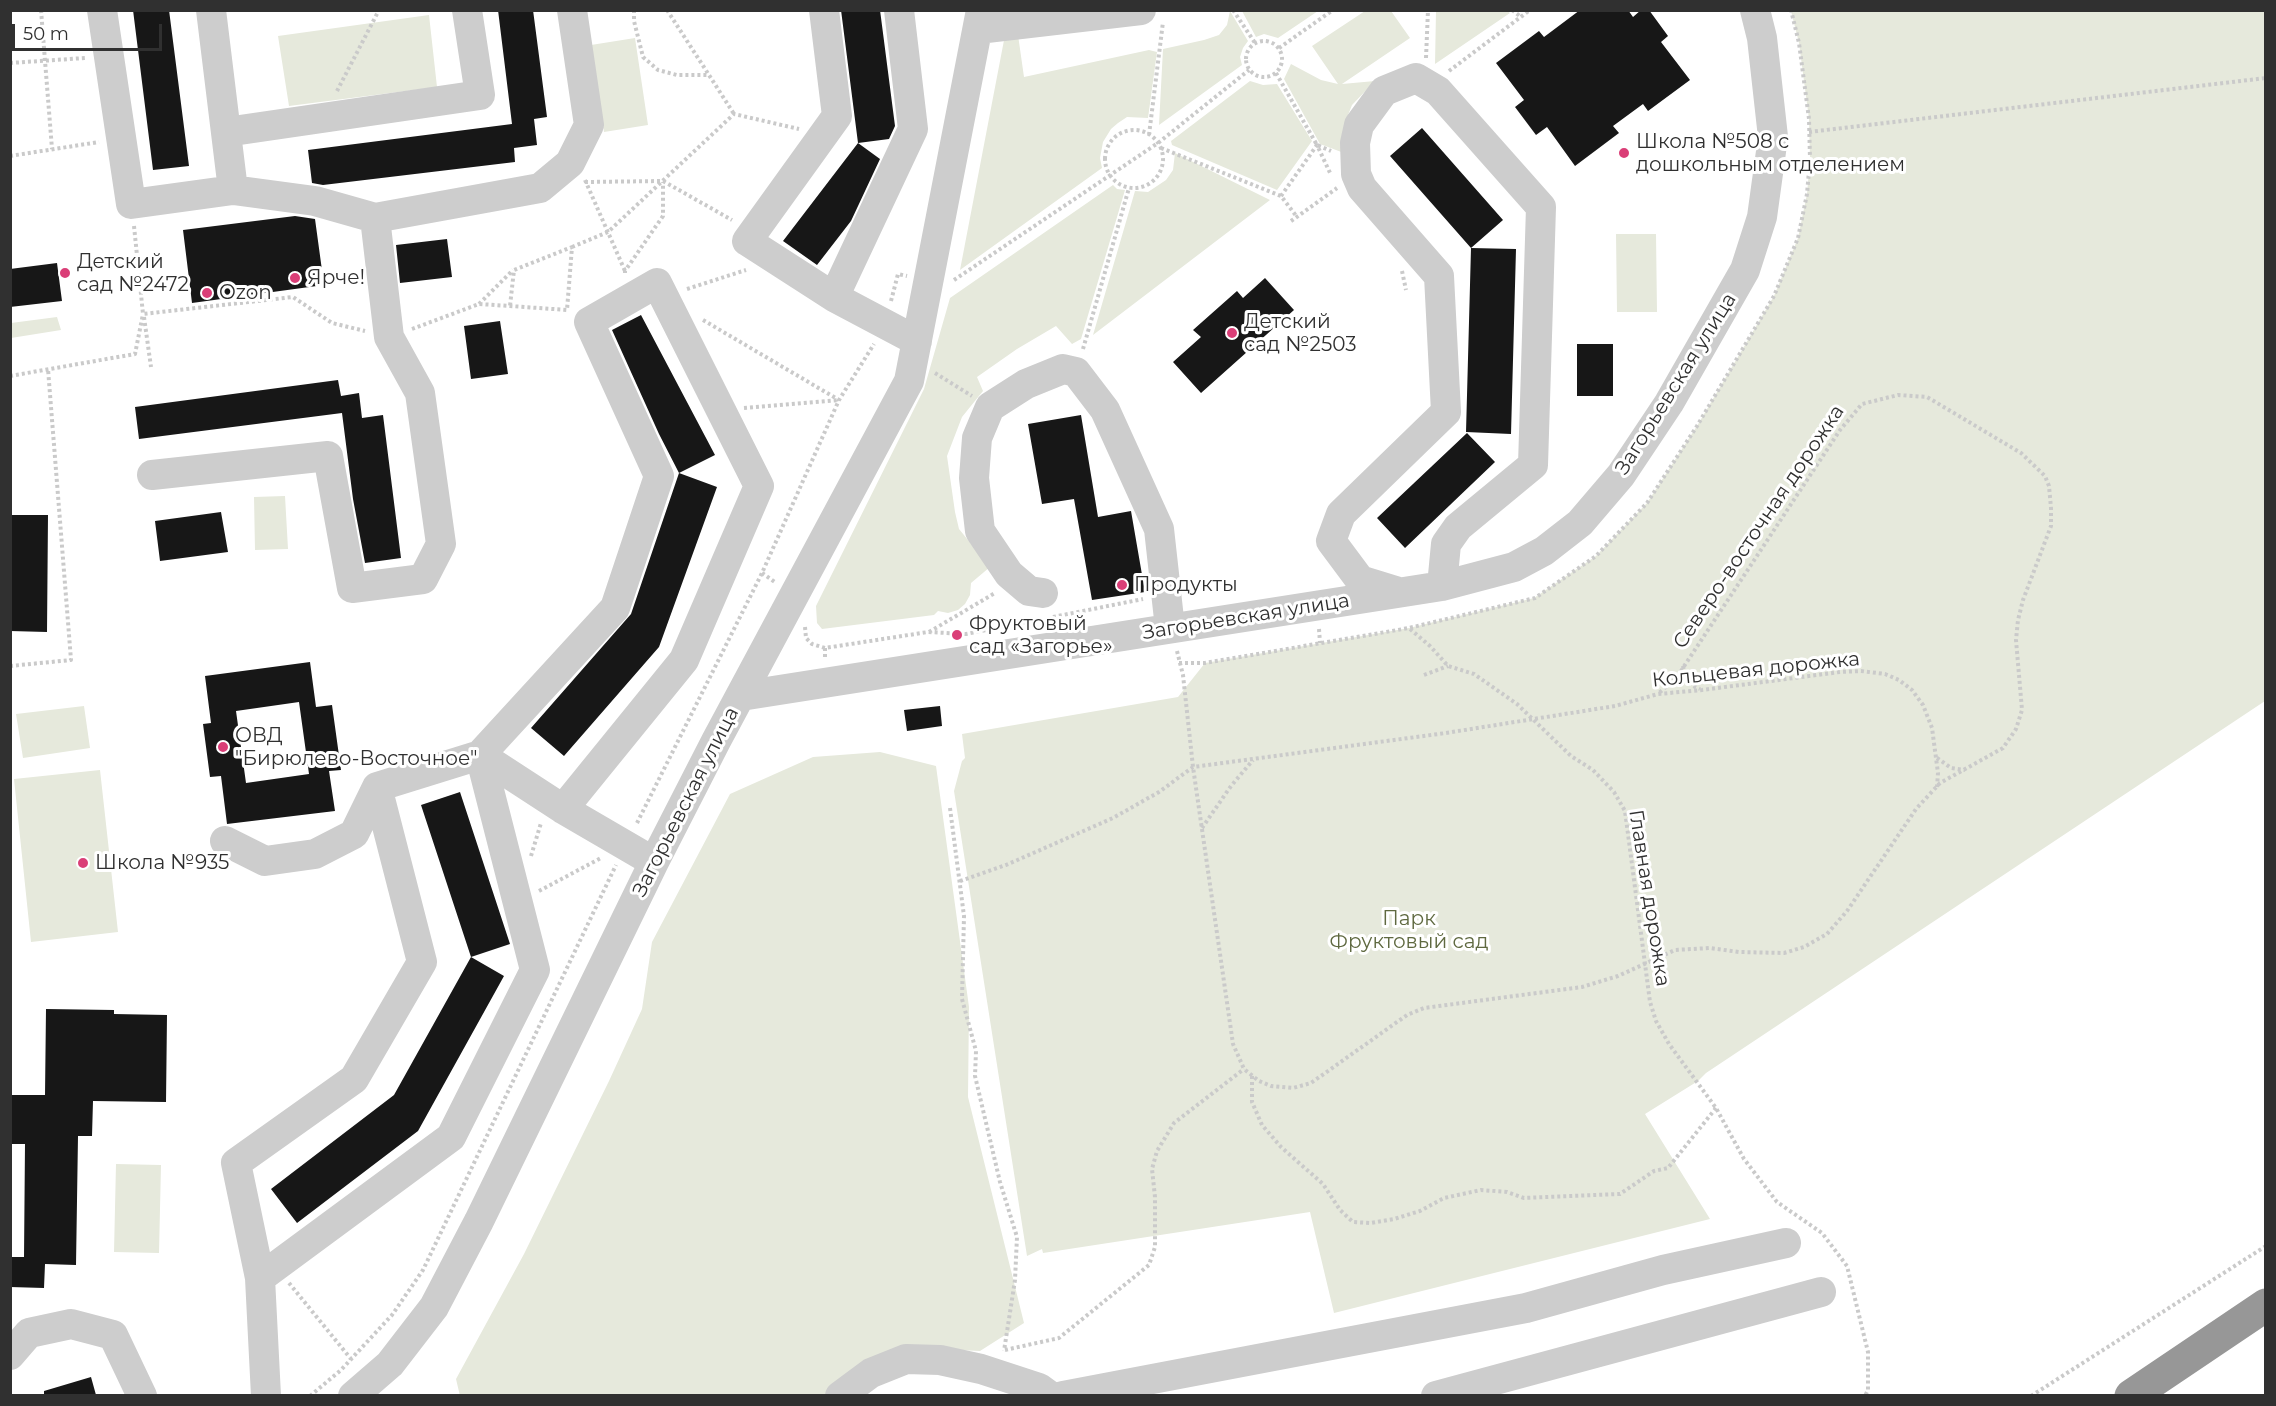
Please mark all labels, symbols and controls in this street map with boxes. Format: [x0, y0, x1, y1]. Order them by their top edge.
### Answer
scale bar [15, 12, 165, 50]
text: 50 m [23, 23, 69, 45]
place label: Школа №508 с дошкольным отделением [1636, 130, 1905, 177]
marker: Школа №508 с дошкольным отделением [1617, 146, 1631, 160]
place label: Детский сад №2472 [77, 250, 189, 297]
marker: Детский сад №2472 [58, 266, 72, 280]
place label: Ярче! [307, 266, 365, 290]
marker: Ярче! [288, 271, 302, 285]
place label: Ozon [219, 281, 272, 305]
marker: Ozon [200, 286, 214, 300]
street label: Загорьевская улица [1610, 289, 1742, 479]
place label: Детский сад №2503 [1244, 310, 1357, 357]
marker: Детский сад №2503 [1225, 326, 1239, 340]
street label: Северо-восточная дорожка [1668, 401, 1850, 653]
place label: Продукты [1134, 573, 1238, 597]
marker: Продукты [1115, 578, 1129, 592]
street label: Загорьевская улица [1141, 589, 1351, 645]
place label: Фруктовый сад «Загорье» [969, 612, 1112, 659]
marker: Фруктовый сад «Загорье» [950, 628, 964, 642]
street label: Кольцевая дорожка [1651, 647, 1861, 693]
street label: Загорьевская улица [628, 703, 744, 901]
place label: ОВД "Бирюлево-Восточное" [235, 724, 477, 771]
marker: ОВД "Бирюлево-Восточное" [216, 740, 230, 754]
street label: Главная дорожка [1623, 808, 1675, 988]
place label: Школа №935 [95, 851, 229, 875]
marker: Школа №935 [76, 856, 90, 870]
park label: Парк Фруктовый сад [1330, 907, 1488, 954]

